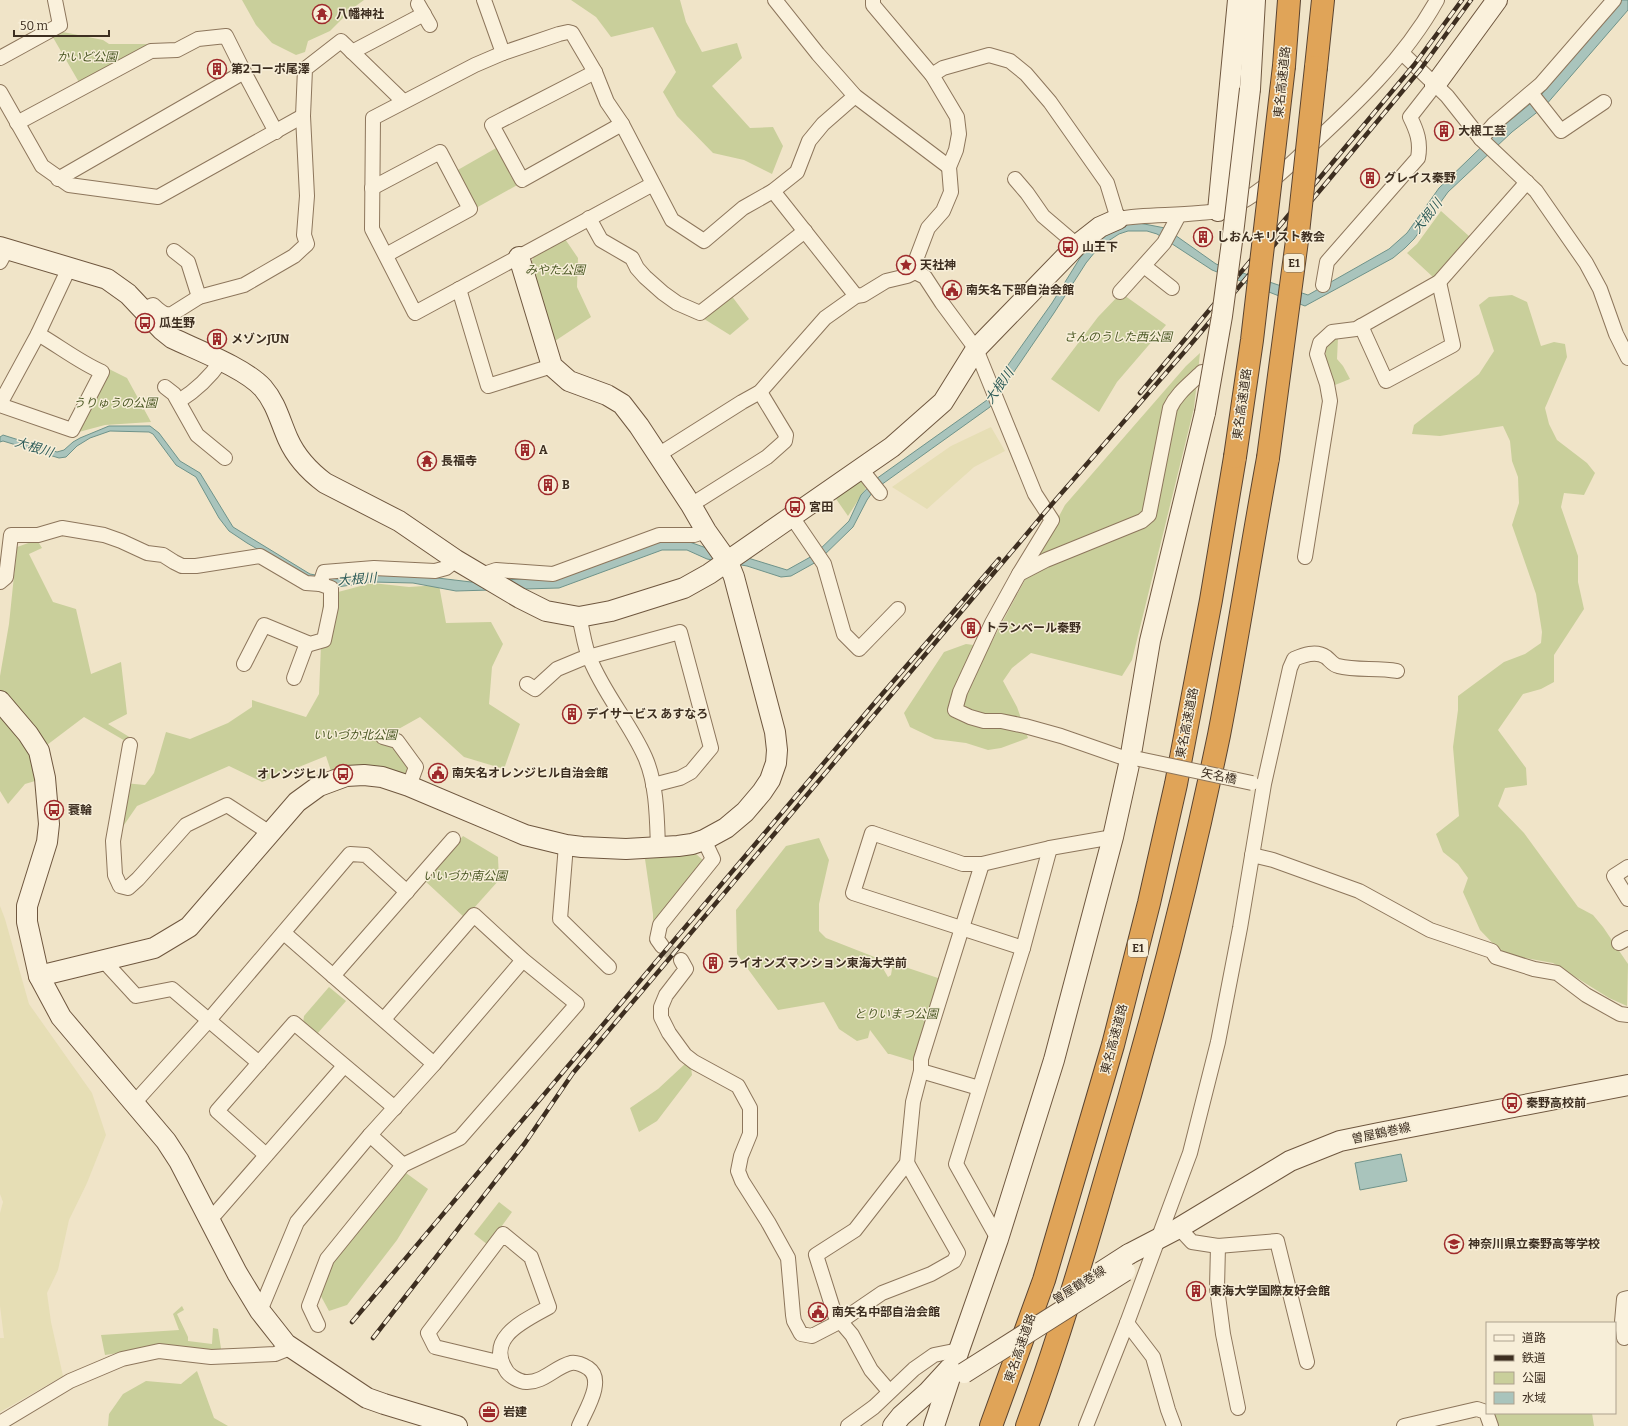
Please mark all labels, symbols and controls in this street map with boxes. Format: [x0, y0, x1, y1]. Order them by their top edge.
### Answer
temple icon: 八幡神社 [311, 3, 333, 25]
place label: 八幡神社 [336, 7, 384, 21]
scale bar [14, 12, 109, 38]
text: 50 m [20, 19, 49, 33]
street label: 東名高速道路 [1271, 45, 1293, 119]
park label: かいど公園 [57, 50, 119, 64]
building icon: 第2コーポ尾澤 [206, 58, 228, 80]
place label: 第2コーポ尾澤 [231, 62, 310, 76]
building icon: 大根工芸 [1433, 120, 1455, 142]
place label: 大根工芸 [1458, 124, 1506, 138]
building icon: グレイス秦野 [1359, 167, 1381, 189]
place label: グレイス秦野 [1384, 171, 1456, 185]
water label: 大根川 [1409, 194, 1446, 236]
building icon: しおんキリスト教会 [1192, 226, 1214, 248]
place label: しおんキリスト教会 [1217, 230, 1325, 244]
bus stop icon: 山王下 [1057, 236, 1079, 258]
place label: 山王下 [1082, 240, 1118, 254]
place icon: 天社神 [895, 254, 917, 276]
road number: E1 [1284, 254, 1304, 272]
place label: 天社神 [920, 258, 956, 272]
park label: みやた公園 [525, 263, 587, 277]
public building icon: 南矢名下部自治会館 [941, 279, 963, 301]
place label: 南矢名下部自治会館 [966, 283, 1074, 297]
bus stop icon: 瓜生野 [134, 312, 156, 334]
place label: 瓜生野 [159, 316, 195, 330]
building icon: メゾンJUN [206, 328, 228, 350]
park label: さんのうした西公園 [1064, 330, 1174, 344]
place label: メゾンJUN [231, 332, 289, 346]
water label: 大根川 [982, 364, 1017, 406]
street label: 東名高速道路 [1230, 367, 1254, 441]
park label: うりゅうの公園 [73, 396, 159, 410]
water label: 大根川 [13, 434, 57, 460]
building icon: A [514, 439, 536, 461]
place label: A [539, 443, 548, 457]
temple icon: 長福寺 [416, 450, 438, 472]
place label: 長福寺 [441, 454, 477, 468]
building icon: B [537, 474, 559, 496]
place label: B [562, 478, 570, 492]
bus stop icon: 宮田 [784, 496, 806, 518]
place label: 宮田 [809, 500, 833, 514]
water label: 大根川 [337, 570, 379, 588]
building icon: トランベール秦野 [960, 617, 982, 639]
place label: トランベール秦野 [985, 621, 1081, 635]
street label: 東名高速道路 [1173, 686, 1201, 760]
building icon: デイサービス あすなろ [561, 703, 583, 725]
place label: デイサービス あすなろ [586, 707, 708, 721]
park label: いいづか北公園 [313, 728, 399, 742]
public building icon: 南矢名オレンジヒル自治会館 [427, 762, 449, 784]
bus stop icon: オレンジヒル [332, 763, 354, 785]
street label: 矢名橋 [1200, 765, 1238, 787]
place label: 南矢名オレンジヒル自治会館 [452, 766, 608, 780]
place label: オレンジヒル [257, 767, 329, 781]
bus stop icon: 蓑輪 [43, 799, 65, 821]
place label: 蓑輪 [68, 803, 92, 817]
park label: いいづか南公園 [423, 869, 509, 883]
road number: E1 [1128, 939, 1148, 957]
building icon: ライオンズマンション東海大学前 [702, 952, 724, 974]
place label: ライオンズマンション東海大学前 [727, 956, 907, 970]
street label: 東名高速道路 [1098, 1002, 1130, 1076]
park label: とりいまつ公園 [854, 1007, 940, 1021]
bus stop icon: 秦野高校前 [1501, 1092, 1523, 1114]
place label: 秦野高校前 [1526, 1096, 1586, 1110]
street label: 曽屋鶴巻線 [1350, 1120, 1412, 1146]
school or university icon: 神奈川県立秦野高等学校 [1443, 1233, 1465, 1255]
place label: 神奈川県立秦野高等学校 [1468, 1237, 1600, 1251]
street label: 曽屋鶴巻線 [1050, 1263, 1108, 1307]
building icon: 東海大学国際友好会館 [1185, 1280, 1207, 1302]
place label: 東海大学国際友好会館 [1210, 1284, 1330, 1298]
public building icon: 南矢名中部自治会館 [807, 1301, 829, 1323]
place label: 南矢名中部自治会館 [832, 1305, 940, 1319]
street label: 東名高速道路 [1002, 1312, 1038, 1384]
legend [1486, 1322, 1616, 1414]
text: 道路 [1522, 1331, 1546, 1345]
text: 鉄道 [1522, 1351, 1546, 1365]
text: 公園 [1522, 1371, 1546, 1385]
text: 水域 [1522, 1391, 1546, 1405]
office icon: 岩建 [478, 1401, 500, 1423]
place label: 岩建 [503, 1405, 527, 1419]

